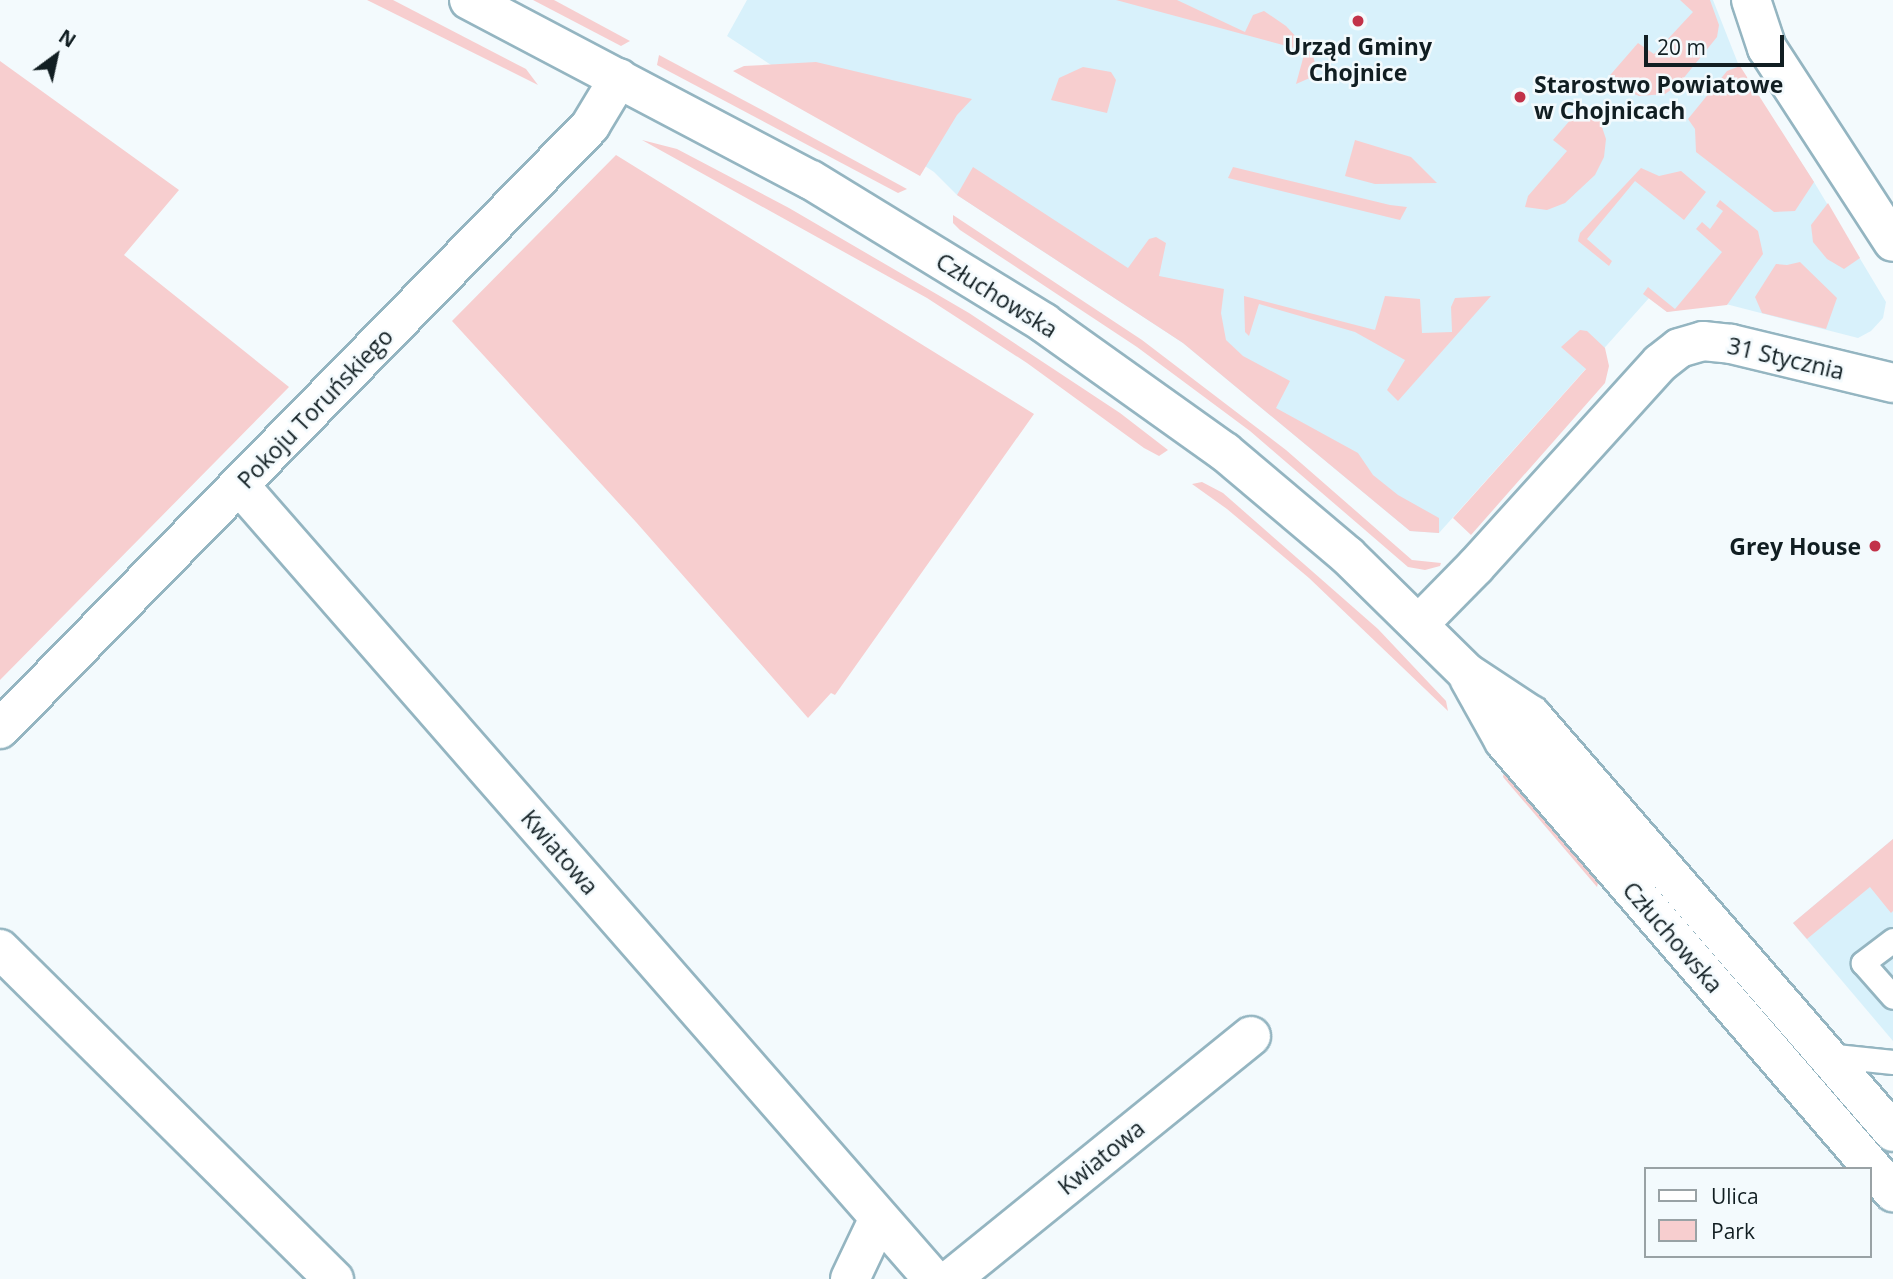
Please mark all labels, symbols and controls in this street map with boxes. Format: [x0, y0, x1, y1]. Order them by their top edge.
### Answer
marker: Urząd Gminy Chojnice [1350, 13, 1366, 29]
north arrow [21, 21, 91, 91]
scale bar [1648, 21, 1788, 65]
text: N [54, 23, 81, 53]
place label: Urząd Gminy Chojnice [1284, 32, 1432, 86]
text: 20 m [1657, 33, 1706, 61]
place label: Starostwo Powiatowe w Chojnicach [1534, 70, 1783, 124]
marker: Starostwo Powiatowe w Chojnicach [1512, 89, 1528, 105]
street label: Człuchowska [931, 247, 1063, 343]
street label: Pokoju Toruńskiego [232, 322, 398, 494]
street label: 31 Stycznia [1725, 331, 1847, 385]
place label: Grey House [1729, 532, 1861, 560]
marker: Grey House [1867, 538, 1883, 554]
street label: Kwiatowa [516, 804, 604, 900]
street label: Człuchowska [1617, 876, 1729, 998]
street label: Kwiatowa [1052, 1114, 1150, 1200]
legend [1644, 1167, 1872, 1258]
text: Ulica [1711, 1182, 1759, 1210]
text: Park [1711, 1217, 1755, 1245]

